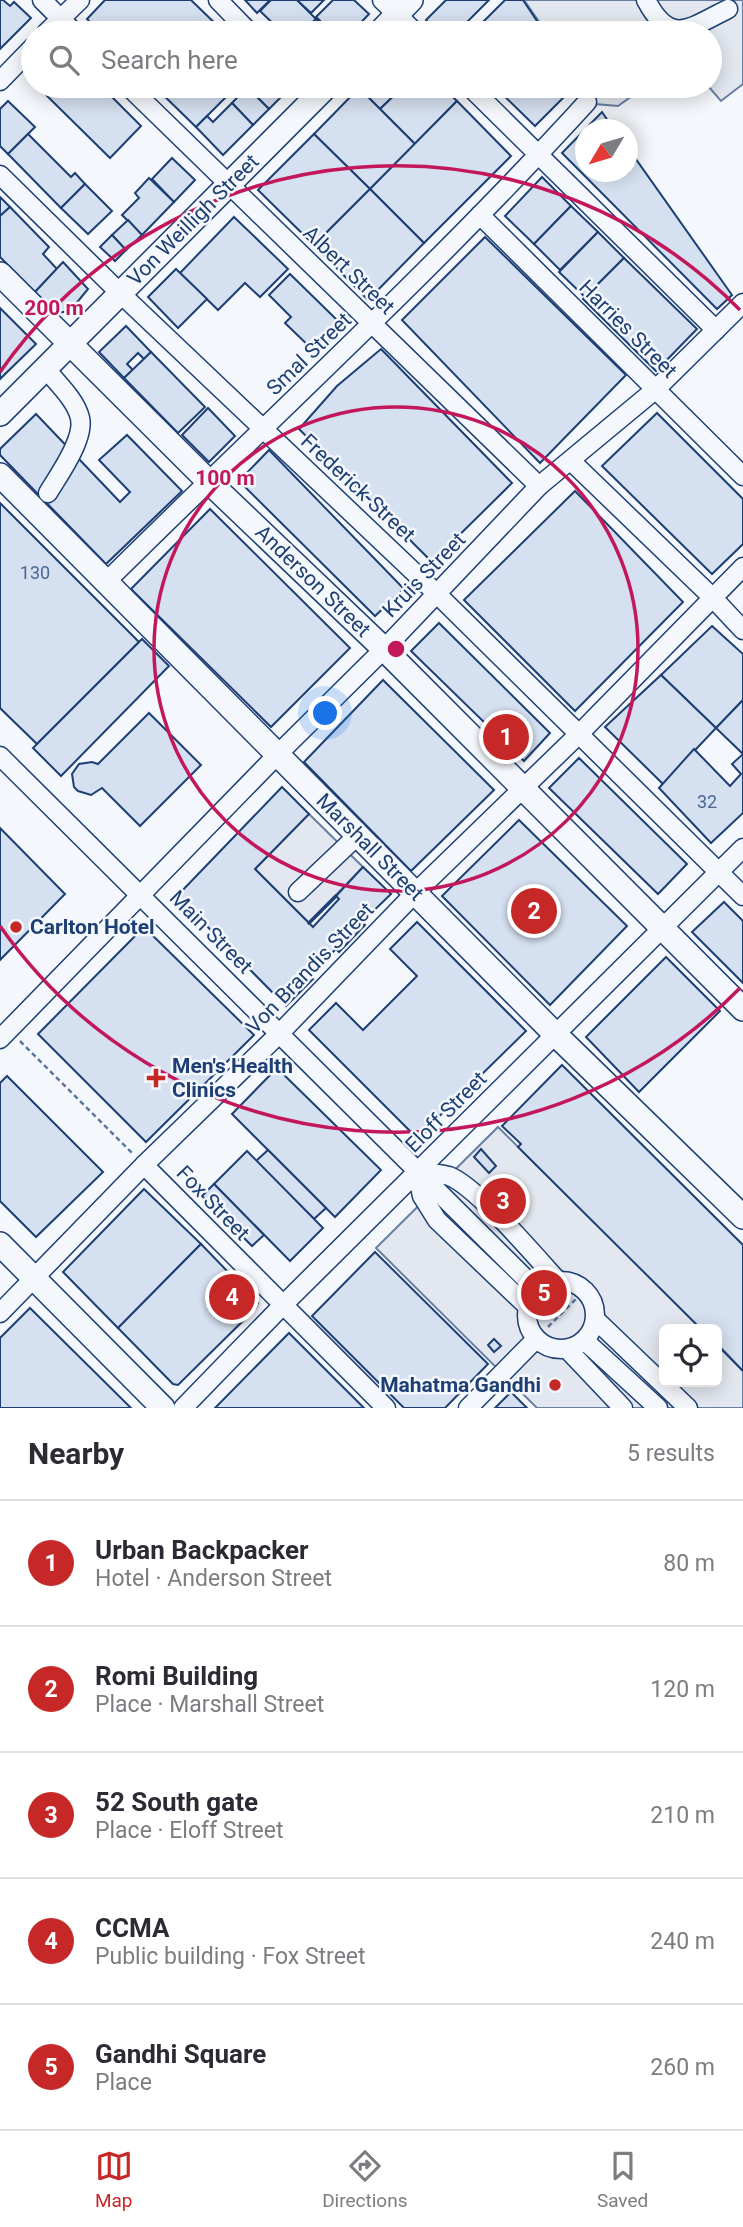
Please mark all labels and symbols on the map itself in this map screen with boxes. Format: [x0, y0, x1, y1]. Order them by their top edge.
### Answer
north arrow [575, 119, 638, 182]
street label: Von Weilligh Street [122, 149, 264, 291]
street label: Albert Street [299, 221, 399, 319]
street label: Harries Street [574, 275, 682, 383]
text: 200 m [24, 296, 84, 320]
street label: Smal Street [262, 308, 356, 400]
street label: Frederick Street [296, 429, 420, 547]
text: 100 m [195, 466, 255, 490]
street label: Anderson Street [251, 520, 376, 642]
street label: Kruis Street [378, 528, 470, 622]
house number: 130 [20, 562, 50, 583]
centre of rings [384, 637, 408, 661]
your location [308, 696, 342, 730]
pin: 1 [483, 711, 529, 763]
street label: Marshall Street [311, 788, 429, 906]
house number: 32 [697, 791, 717, 812]
pin: 2 [511, 885, 557, 937]
street label: Main Street [165, 886, 257, 978]
street label: Von Brandis Street [241, 897, 379, 1039]
place label: Carlton Hotel [30, 915, 155, 939]
marker: Carlton Hotel [8, 919, 24, 935]
place label: Men's Health Clinics [172, 1054, 293, 1102]
street label: Eloff Street [401, 1067, 491, 1157]
marker: Men's Health Clinics [146, 1068, 166, 1088]
street label: Fox Street [172, 1161, 254, 1245]
pin: 3 [480, 1175, 526, 1227]
pin: 5 [521, 1267, 567, 1319]
pin: 4 [209, 1271, 255, 1323]
place label: Mahatma Gandhi [380, 1373, 541, 1397]
marker: Mahatma Gandhi [547, 1377, 563, 1393]

